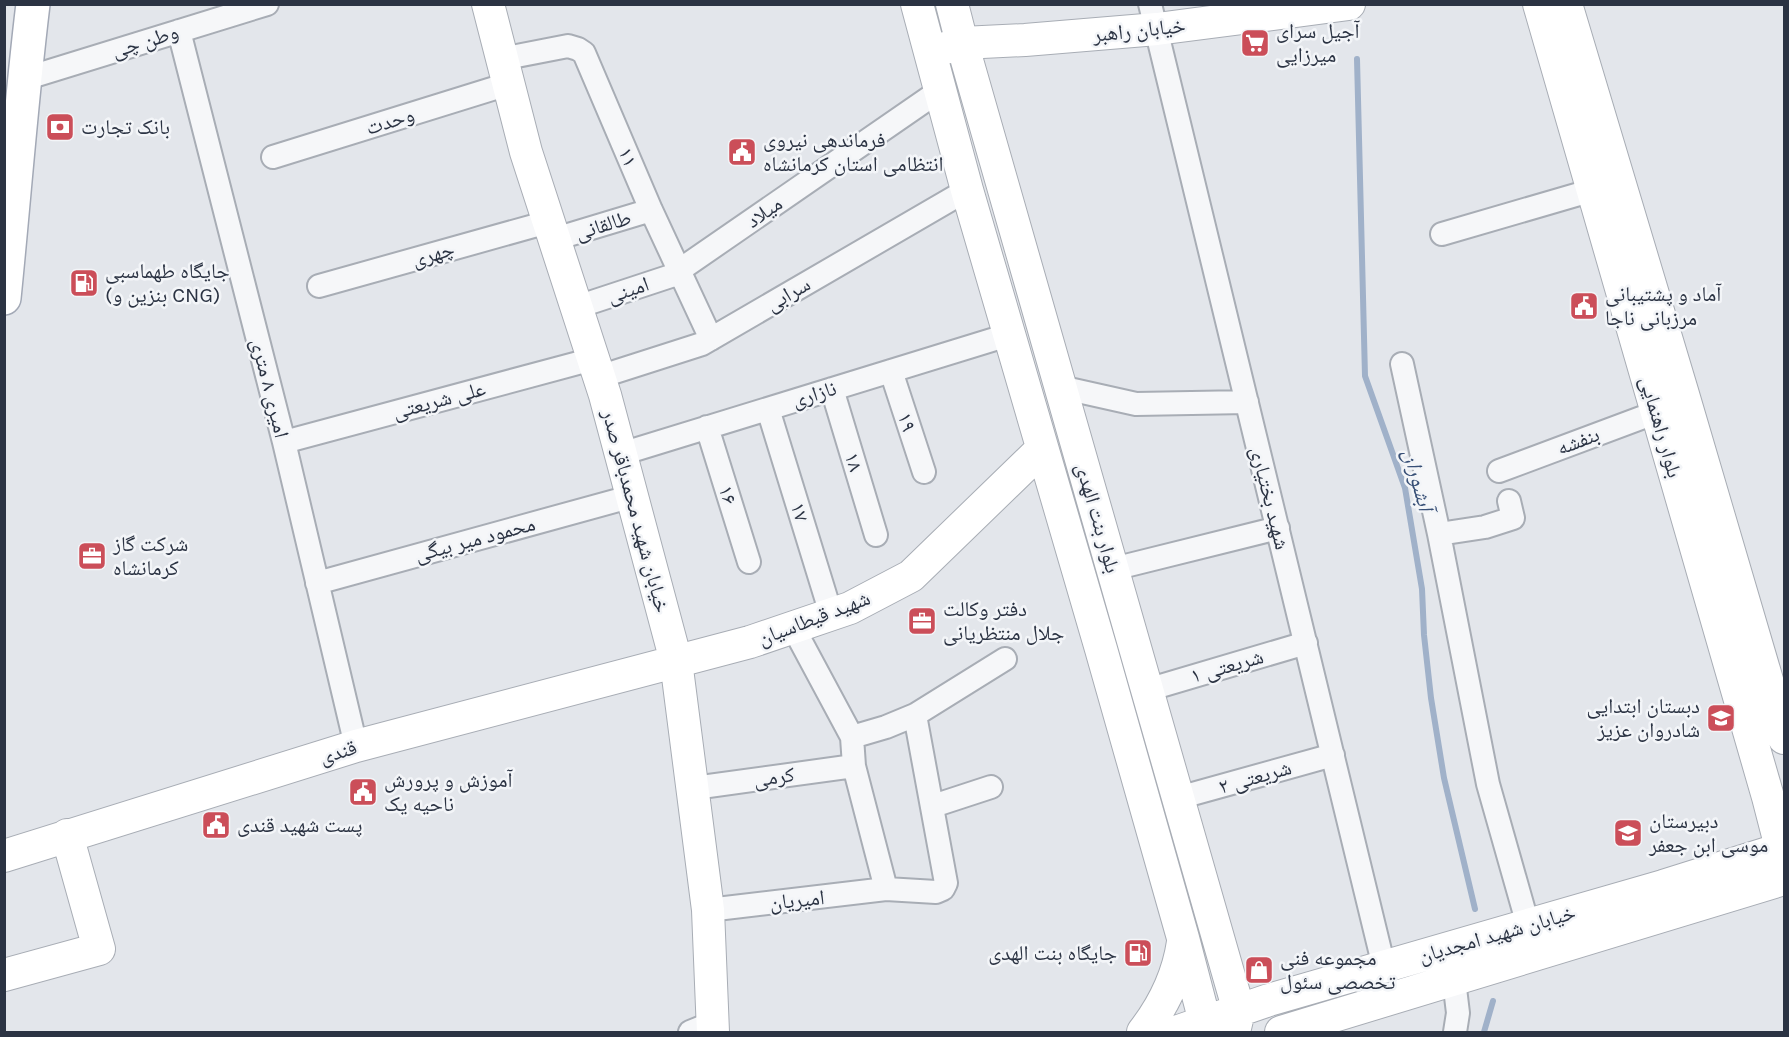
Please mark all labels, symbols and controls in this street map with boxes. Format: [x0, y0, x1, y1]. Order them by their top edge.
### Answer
street label: خیابان راهبر [1091, 13, 1186, 47]
street label: وطن چی [109, 19, 182, 63]
place label: آجیل سرای میرزایی [1276, 19, 1360, 68]
supermarket icon: آجیل سرای میرزایی [1239, 27, 1271, 59]
street label: وحدت [363, 102, 417, 140]
bank icon: بانک تجارت [44, 111, 76, 143]
place label: بانک تجارت [81, 115, 170, 139]
place label: فرماندهی نیروی انتظامی استان کرمانشاه [763, 128, 944, 177]
public building icon: فرماندهی نیروی انتظامی استان کرمانشاه [726, 136, 758, 168]
street label: ۱۱ [613, 144, 643, 170]
street label: میلاد [741, 191, 787, 233]
street label: طالقانی [572, 205, 634, 246]
street label: چهری [409, 237, 457, 271]
place label: جایگاه طهماسبی (بنزین و CNG) [105, 259, 230, 308]
fuel station icon: جایگاه طهماسبی (بنزین و CNG) [68, 267, 100, 299]
street label: امینی [604, 272, 652, 309]
street label: سرابی [761, 272, 815, 317]
place label: آماد و پشتیبانی مرزبانی ناجا [1605, 282, 1722, 331]
public building icon: آماد و پشتیبانی مرزبانی ناجا [1568, 290, 1600, 322]
street label: امیری ۸ متری [246, 336, 294, 440]
street label: بلوار راهنمایی [1634, 374, 1687, 481]
street label: علی شریعتی [390, 376, 489, 425]
street label: نازاری [789, 376, 839, 412]
street label: خیابان شهید محمدباقر صدر [597, 406, 675, 615]
street label: ۱۹ [893, 409, 921, 435]
street label: بنفشه [1553, 422, 1603, 460]
street label: شهید بختیاری [1246, 444, 1294, 552]
water label: آبشوران [1397, 446, 1440, 519]
street label: ۱۸ [840, 449, 868, 475]
street label: بلوار بنت الهدی [1071, 460, 1125, 576]
street label: ۱۶ [714, 482, 742, 508]
street label: ۱۷ [786, 499, 814, 525]
street label: محمود میر بیگی [412, 511, 538, 568]
place label: شرکت گاز کرمانشاه [112, 532, 188, 580]
office icon: شرکت گاز کرمانشاه [76, 540, 108, 572]
street label: شهید قیطاسیان [755, 586, 873, 650]
place label: دفتر وکالت جلال منتظریانی [943, 597, 1064, 646]
office icon: دفتر وکالت جلال منتظریانی [906, 605, 938, 637]
street label: شریعتی ۱ [1188, 644, 1266, 689]
place label: دبستان ابتدایی شادروان عزیز [1587, 694, 1700, 742]
school or university icon: دبستان ابتدایی شادروان عزیز [1705, 702, 1737, 734]
street label: قندی [316, 735, 360, 769]
street label: شریعتی ۲ [1216, 755, 1294, 800]
street label: کرمی [752, 762, 796, 793]
place label: آموزش و پرورش ناحیه یک [384, 768, 513, 816]
public building icon: آموزش و پرورش ناحیه یک [347, 776, 379, 808]
public building icon: پست شهید قندی [200, 809, 232, 841]
place label: دبیرستان موسی ابن جعفر [1648, 809, 1768, 858]
place label: پست شهید قندی [237, 813, 362, 837]
school or university icon: دبیرستان موسی ابن جعفر [1612, 817, 1644, 849]
street label: امیریان [768, 885, 826, 915]
street label: خیابان شهید امجدیان [1416, 900, 1578, 968]
fuel station icon: جایگاه بنت الهدی [1122, 937, 1154, 969]
place label: جایگاه بنت الهدی [988, 941, 1117, 965]
place label: مجموعه فنی تخصصی سئول [1280, 946, 1396, 995]
shop icon: مجموعه فنی تخصصی سئول [1243, 954, 1275, 986]

